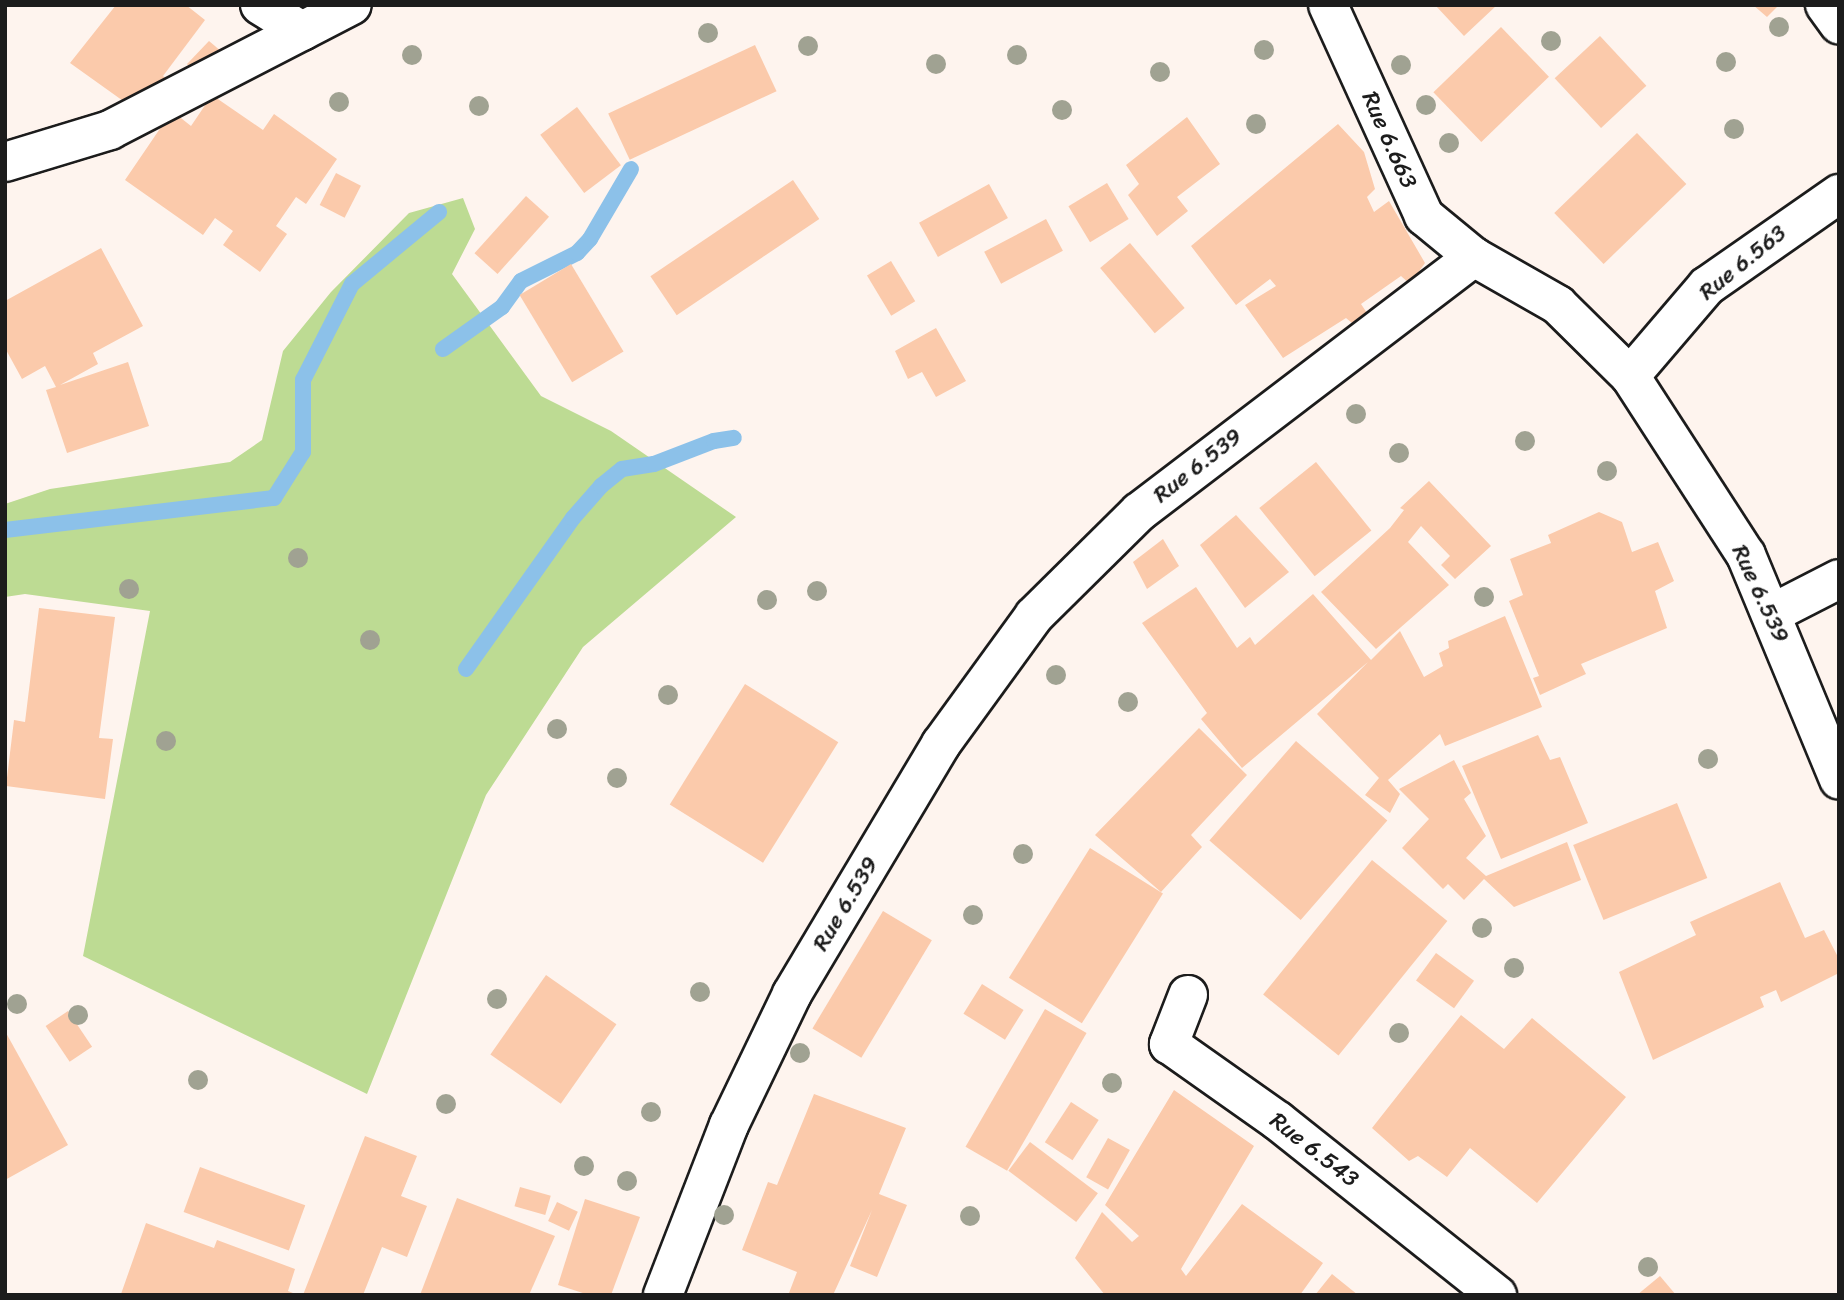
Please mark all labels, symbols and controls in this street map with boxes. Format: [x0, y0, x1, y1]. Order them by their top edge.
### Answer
street label: Rue 6.663 [1355, 87, 1423, 193]
street label: Rue 6.563 [1694, 220, 1792, 306]
street label: Rue 6.539 [1148, 423, 1248, 509]
street label: Rue 6.539 [1725, 541, 1795, 647]
street label: Rue 6.539 [807, 852, 885, 956]
street label: Rue 6.543 [1264, 1107, 1364, 1193]

